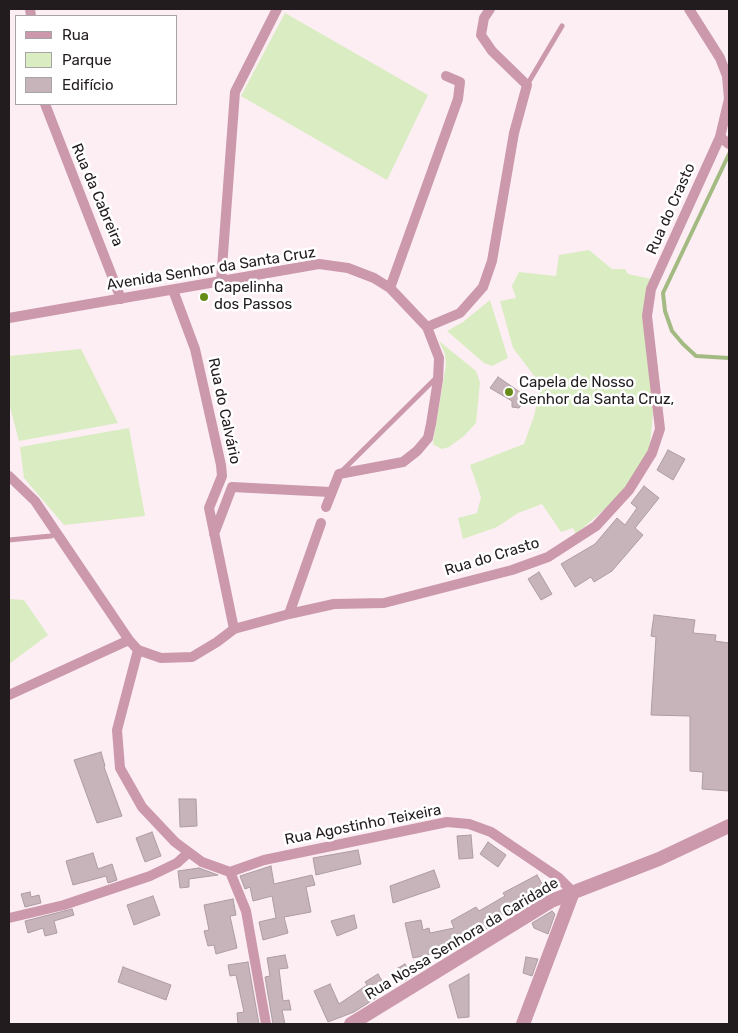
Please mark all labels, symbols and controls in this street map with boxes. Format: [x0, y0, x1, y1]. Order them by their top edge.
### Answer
legend [15, 15, 178, 105]
text: Rua [62, 26, 89, 44]
text: Parque [62, 51, 112, 69]
text: Edifício [62, 76, 114, 94]
street label: Rua da Cabreira [67, 141, 127, 249]
street label: Rua do Crasto [643, 161, 699, 257]
street label: Avenida Senhor da Santa Cruz [105, 244, 317, 294]
place label: Capelinha dos Passos [214, 279, 292, 314]
marker: Capelinha dos Passos [198, 291, 210, 303]
street label: Rua do Calvário [204, 356, 244, 466]
place label: Capela de Nosso Senhor da Santa Cruz, [519, 374, 674, 409]
marker: Capela de Nosso Senhor da Santa Cruz, [503, 386, 515, 398]
street label: Rua do Crasto [443, 534, 541, 580]
street label: Rua Agostinho Teixeira [283, 801, 443, 849]
street label: Rua Nossa Senhora da Caridade [362, 874, 562, 1004]

